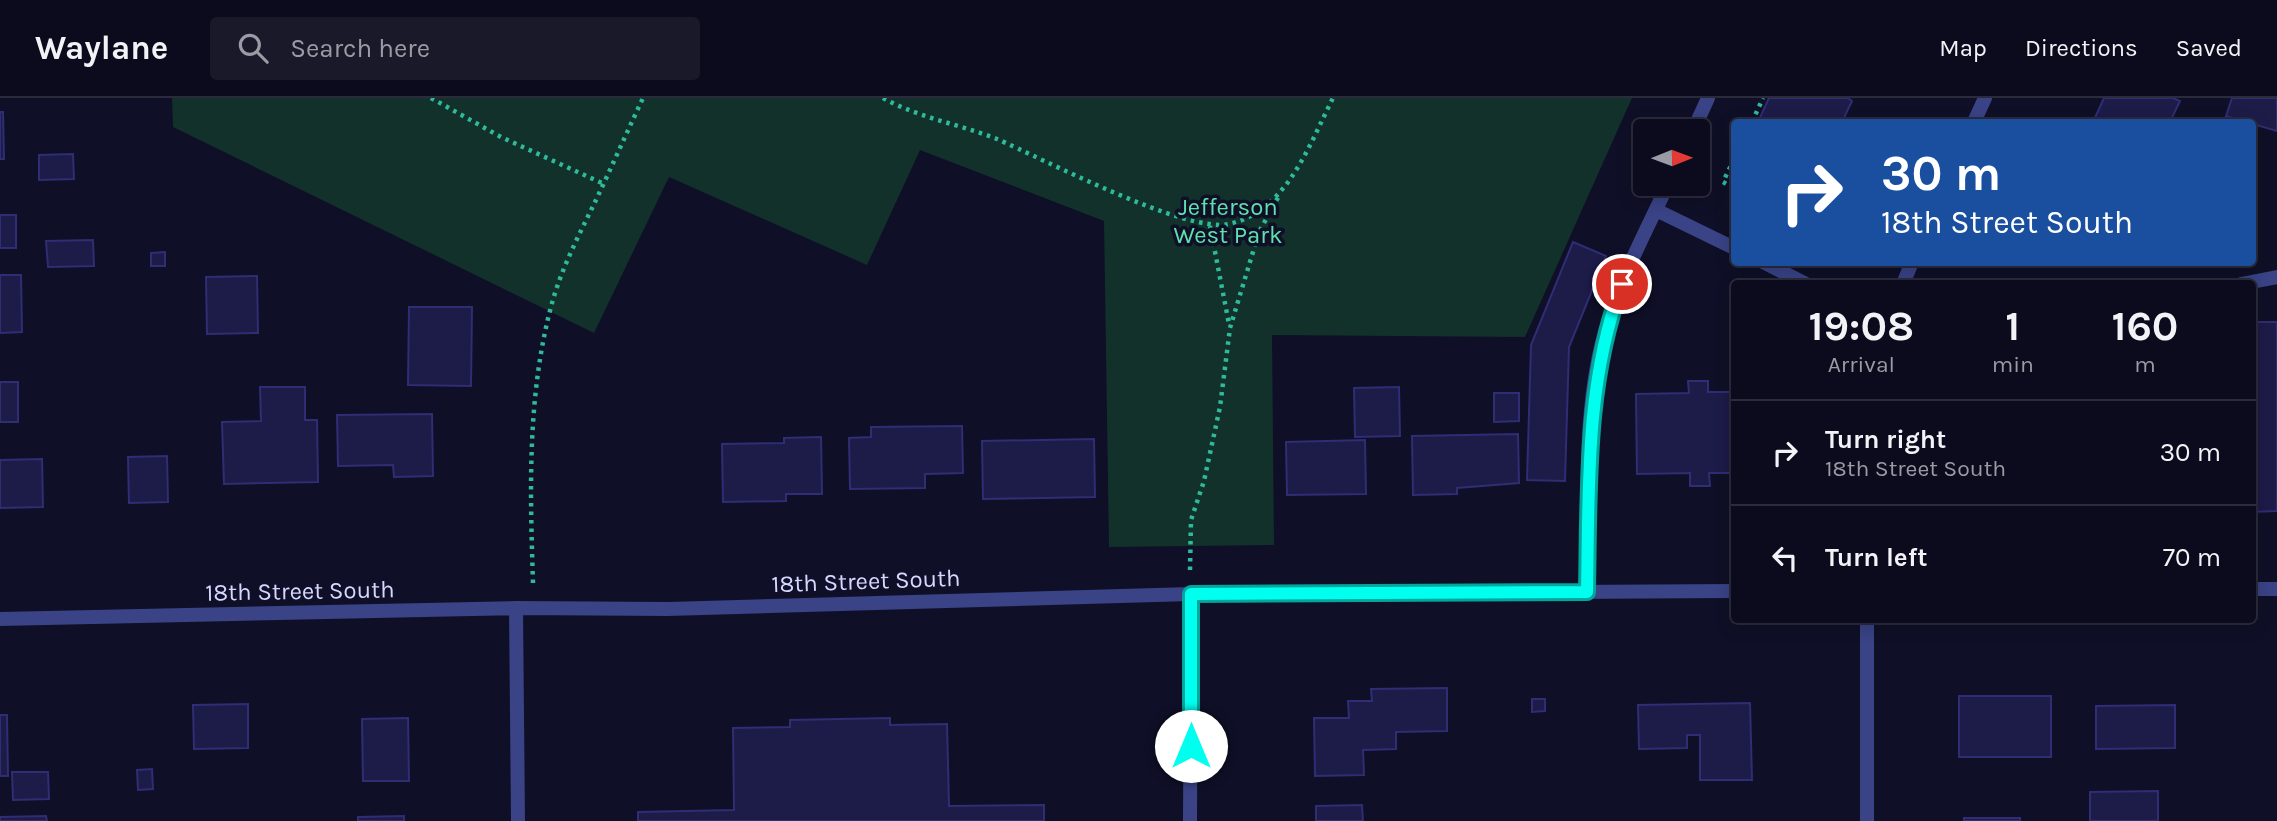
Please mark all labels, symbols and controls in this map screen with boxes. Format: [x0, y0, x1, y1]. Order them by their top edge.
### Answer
search box [210, 17, 700, 80]
text: Waylane [35, 29, 168, 67]
icon: search [234, 29, 272, 67]
text: Search here [290, 33, 430, 64]
text: Map [1939, 34, 1987, 62]
text: Directions [2025, 34, 2138, 62]
text: Saved [2176, 34, 2242, 62]
north arrow [1633, 119, 1710, 196]
map controls [1633, 119, 1710, 196]
text: 30 m [1881, 145, 2001, 202]
icon: right [1766, 147, 1857, 238]
park label: Jefferson West Park [1173, 193, 1283, 249]
text: 18th Street South [1881, 204, 2133, 241]
pin [1592, 254, 1652, 314]
icon: arrive [1603, 265, 1641, 303]
text: 19:08 [1809, 301, 1914, 351]
text: 1 [2005, 301, 2020, 351]
text: 160 [2111, 301, 2178, 351]
text: Arrival [1828, 351, 1895, 378]
text: min [1992, 351, 2034, 378]
text: m [2134, 351, 2156, 378]
text: Turn right [1825, 424, 1946, 455]
icon: right [1766, 434, 1804, 472]
text: 30 m [2160, 437, 2221, 468]
text: 18th Street South [1825, 455, 2006, 482]
icon: left [1766, 539, 1804, 577]
text: Turn left [1825, 542, 1927, 573]
text: 70 m [2163, 542, 2221, 573]
street label: 18th Street South [771, 564, 961, 598]
street label: 18th Street South [205, 575, 395, 607]
position arrow [1154, 709, 1228, 783]

